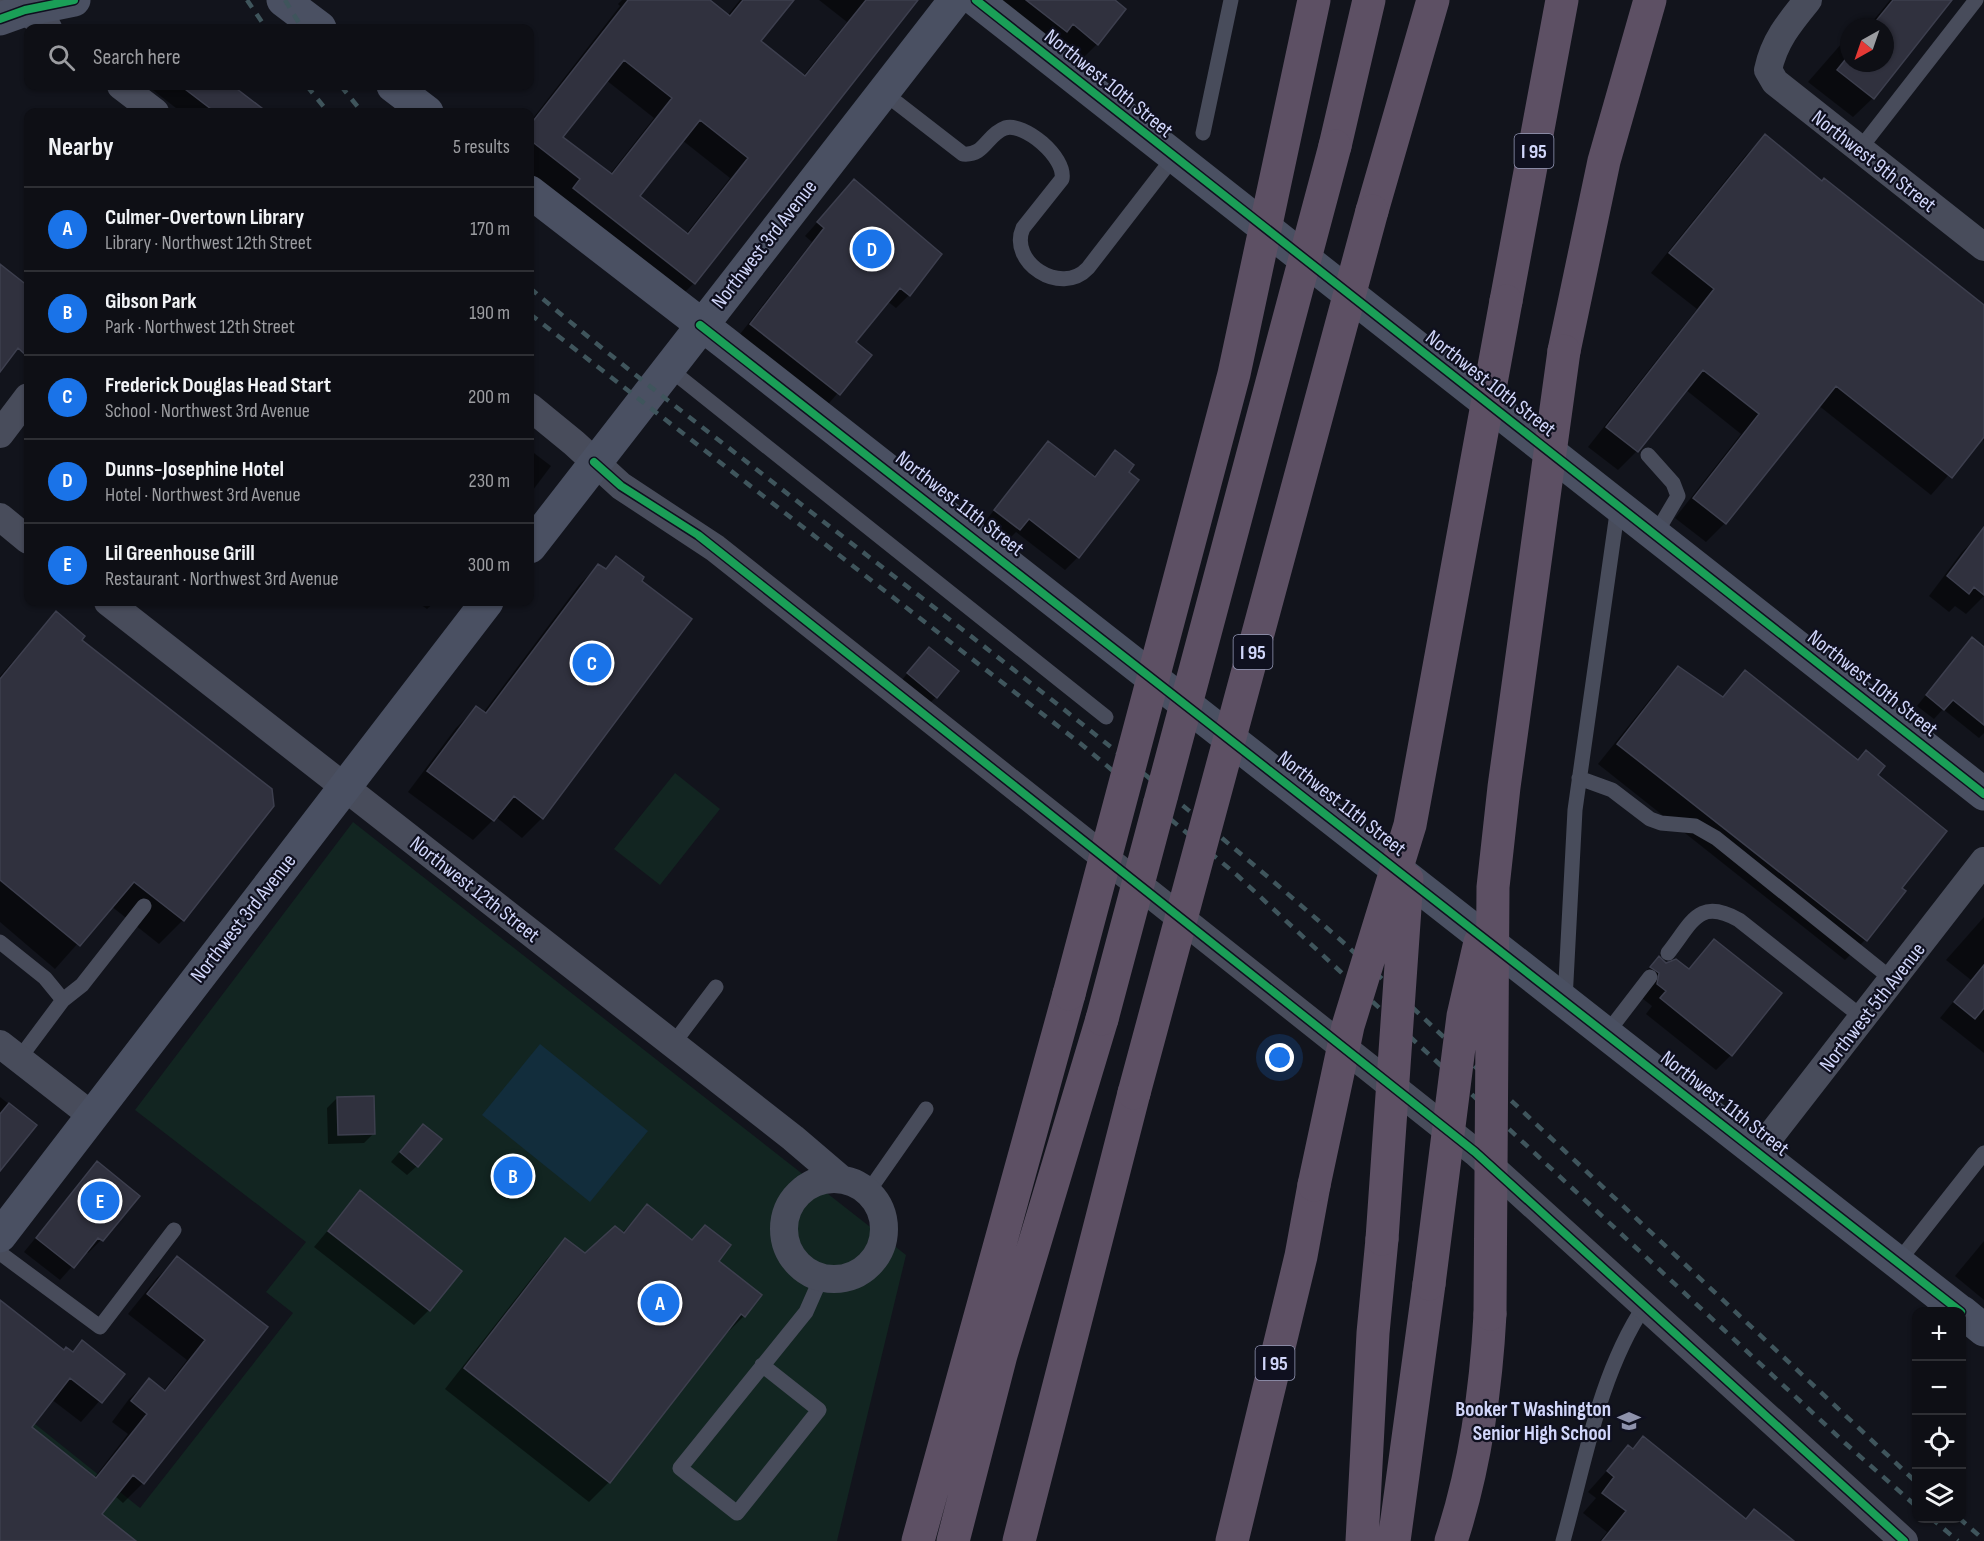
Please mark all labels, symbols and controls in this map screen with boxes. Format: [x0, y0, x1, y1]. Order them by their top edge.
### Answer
north arrow [1840, 18, 1894, 72]
search box [24, 24, 534, 90]
street label: Northwest 10th Street [1039, 24, 1178, 143]
icon: search [45, 41, 78, 74]
text: Search here [93, 44, 180, 71]
street label: Northwest 9th Street [1806, 105, 1941, 218]
text: Nearby [48, 132, 114, 163]
road number: I 95 [1514, 134, 1553, 168]
text: 5 results [453, 135, 510, 159]
street label: Northwest 3rd Avenue [706, 175, 822, 314]
text: Culmer-Overtown Library [105, 204, 304, 231]
text: A [63, 217, 72, 241]
text: 170 m [470, 217, 510, 241]
pin: D [852, 226, 892, 272]
text: Library · Northwest 12th Street [105, 231, 312, 255]
text: Gibson Park [105, 288, 197, 315]
text: B [63, 301, 72, 325]
text: 190 m [469, 301, 510, 325]
text: Park · Northwest 12th Street [105, 315, 295, 339]
street label: Northwest 10th Street [1421, 325, 1561, 442]
text: Frederick Douglas Head Start [105, 372, 331, 399]
text: C [62, 385, 73, 409]
text: 200 m [468, 385, 510, 409]
text: School · Northwest 3rd Avenue [105, 399, 310, 423]
street label: Northwest 11th Street [890, 445, 1029, 561]
text: Dunns-Josephine Hotel [105, 456, 284, 483]
text: D [62, 469, 73, 493]
text: 230 m [468, 469, 510, 493]
text: Hotel · Northwest 3rd Avenue [105, 483, 301, 507]
text: Lil Greenhouse Grill [105, 540, 255, 567]
text: E [63, 553, 72, 577]
text: 300 m [468, 553, 510, 577]
text: Restaurant · Northwest 3rd Avenue [105, 567, 339, 591]
street label: Northwest 10th Street [1803, 625, 1943, 742]
road number: I 95 [1234, 635, 1272, 669]
pin: C [572, 640, 612, 686]
street label: Northwest 11th Street [1272, 745, 1411, 861]
street label: Northwest 12th Street [405, 831, 545, 948]
street label: Northwest 3rd Avenue [185, 849, 301, 988]
street label: Northwest 5th Avenue [1814, 938, 1931, 1077]
your location [1265, 1043, 1294, 1072]
street label: Northwest 11th Street [1655, 1045, 1794, 1161]
pin: B [494, 1154, 532, 1198]
pin: E [80, 1178, 120, 1224]
pin: A [640, 1280, 680, 1326]
map controls [1912, 1307, 1966, 1523]
button: + [1912, 1307, 1966, 1361]
road number: I 95 [1256, 1346, 1294, 1380]
button: − [1912, 1361, 1966, 1415]
place label: Booker T Washington Senior High School [1455, 1397, 1611, 1446]
school or university icon: Booker T Washington Senior High School [1616, 1408, 1642, 1434]
button: locate [1912, 1415, 1966, 1469]
button: layers [1912, 1469, 1966, 1523]

